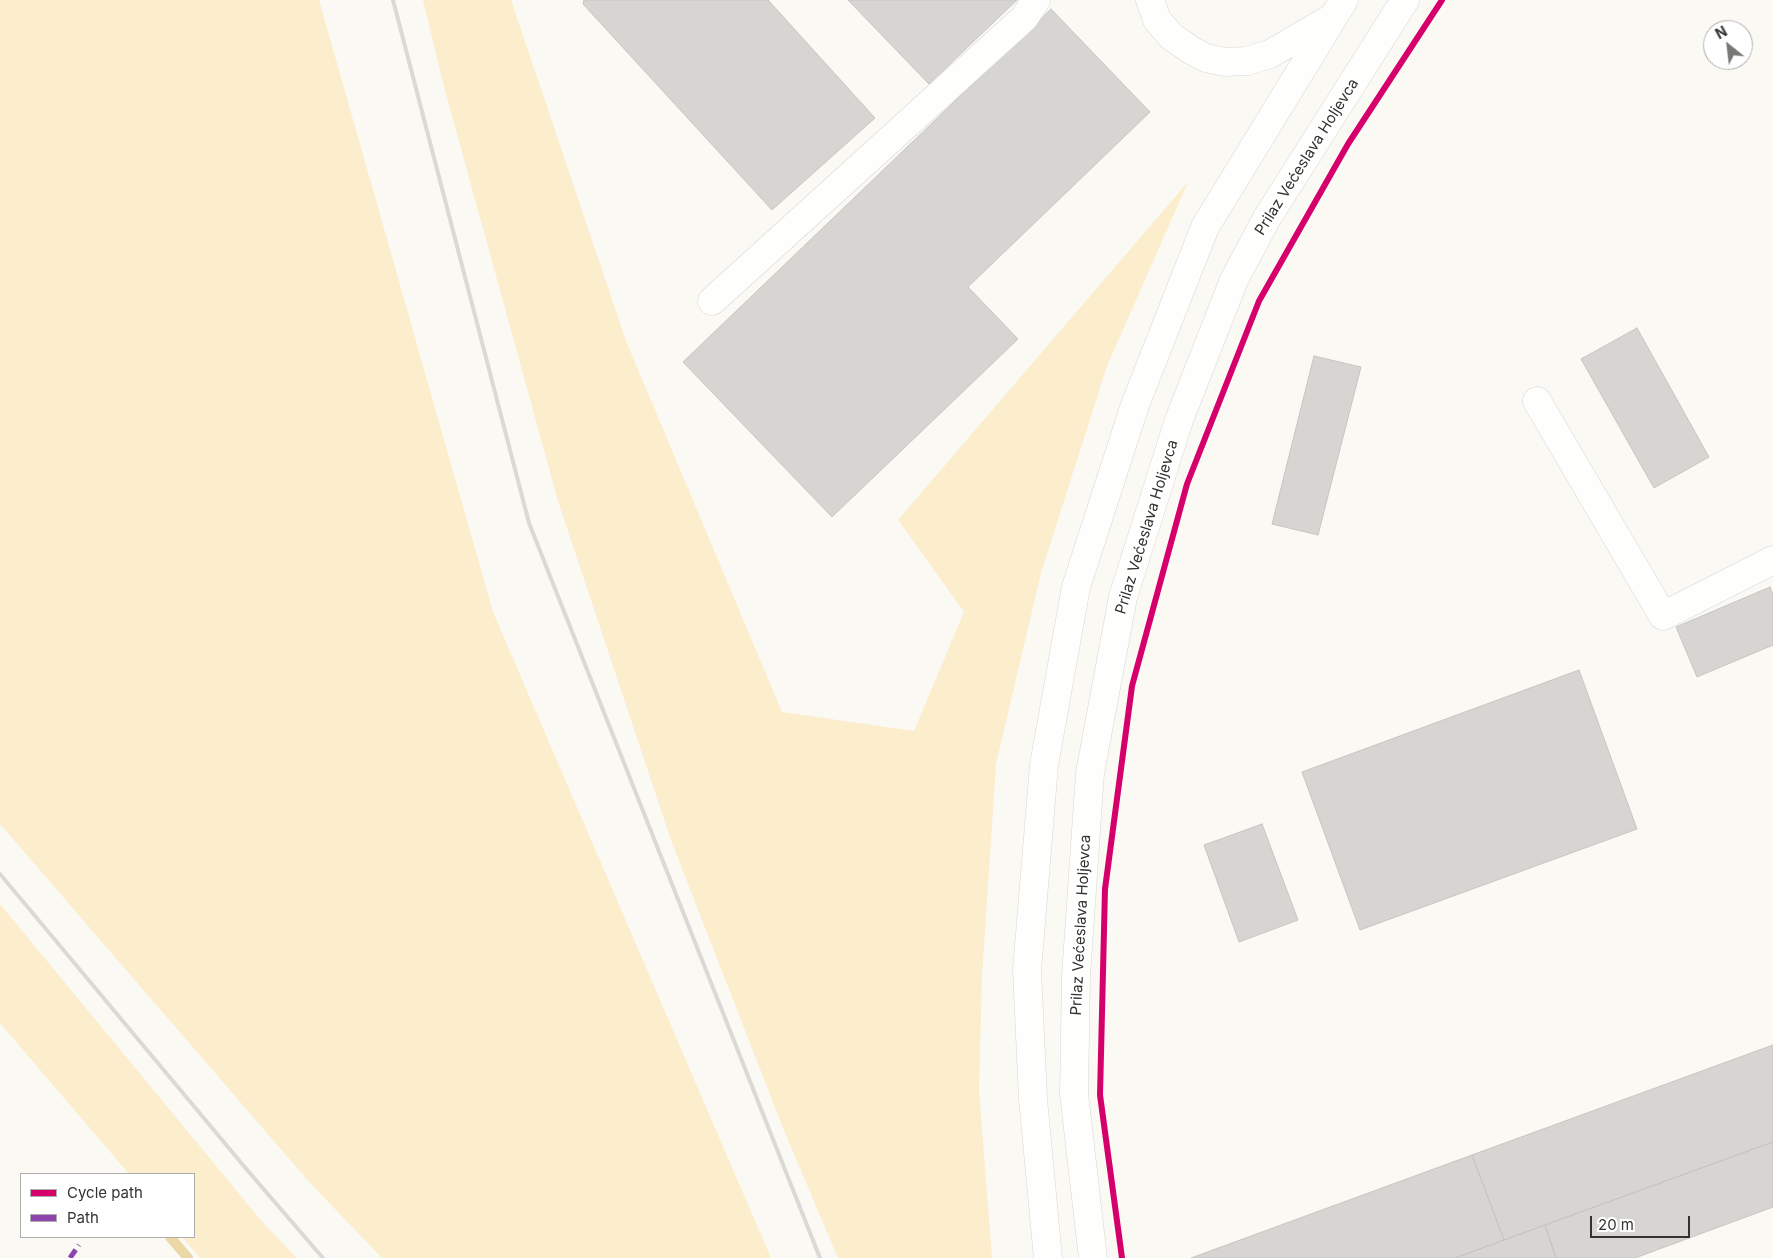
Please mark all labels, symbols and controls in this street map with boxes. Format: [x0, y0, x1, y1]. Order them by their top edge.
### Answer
north arrow [1703, 20, 1753, 70]
text: N [1712, 22, 1730, 42]
street label: Prilaz Većeslava Holjevca [1251, 75, 1363, 239]
street label: Prilaz Većeslava Holjevca [1112, 438, 1182, 616]
street label: Prilaz Većeslava Holjevca [1067, 834, 1095, 1016]
legend [20, 1173, 195, 1238]
text: Cycle path [67, 1183, 143, 1202]
scale bar [1593, 1206, 1693, 1238]
text: Path [67, 1208, 99, 1227]
text: 20 m [1598, 1215, 1634, 1234]

